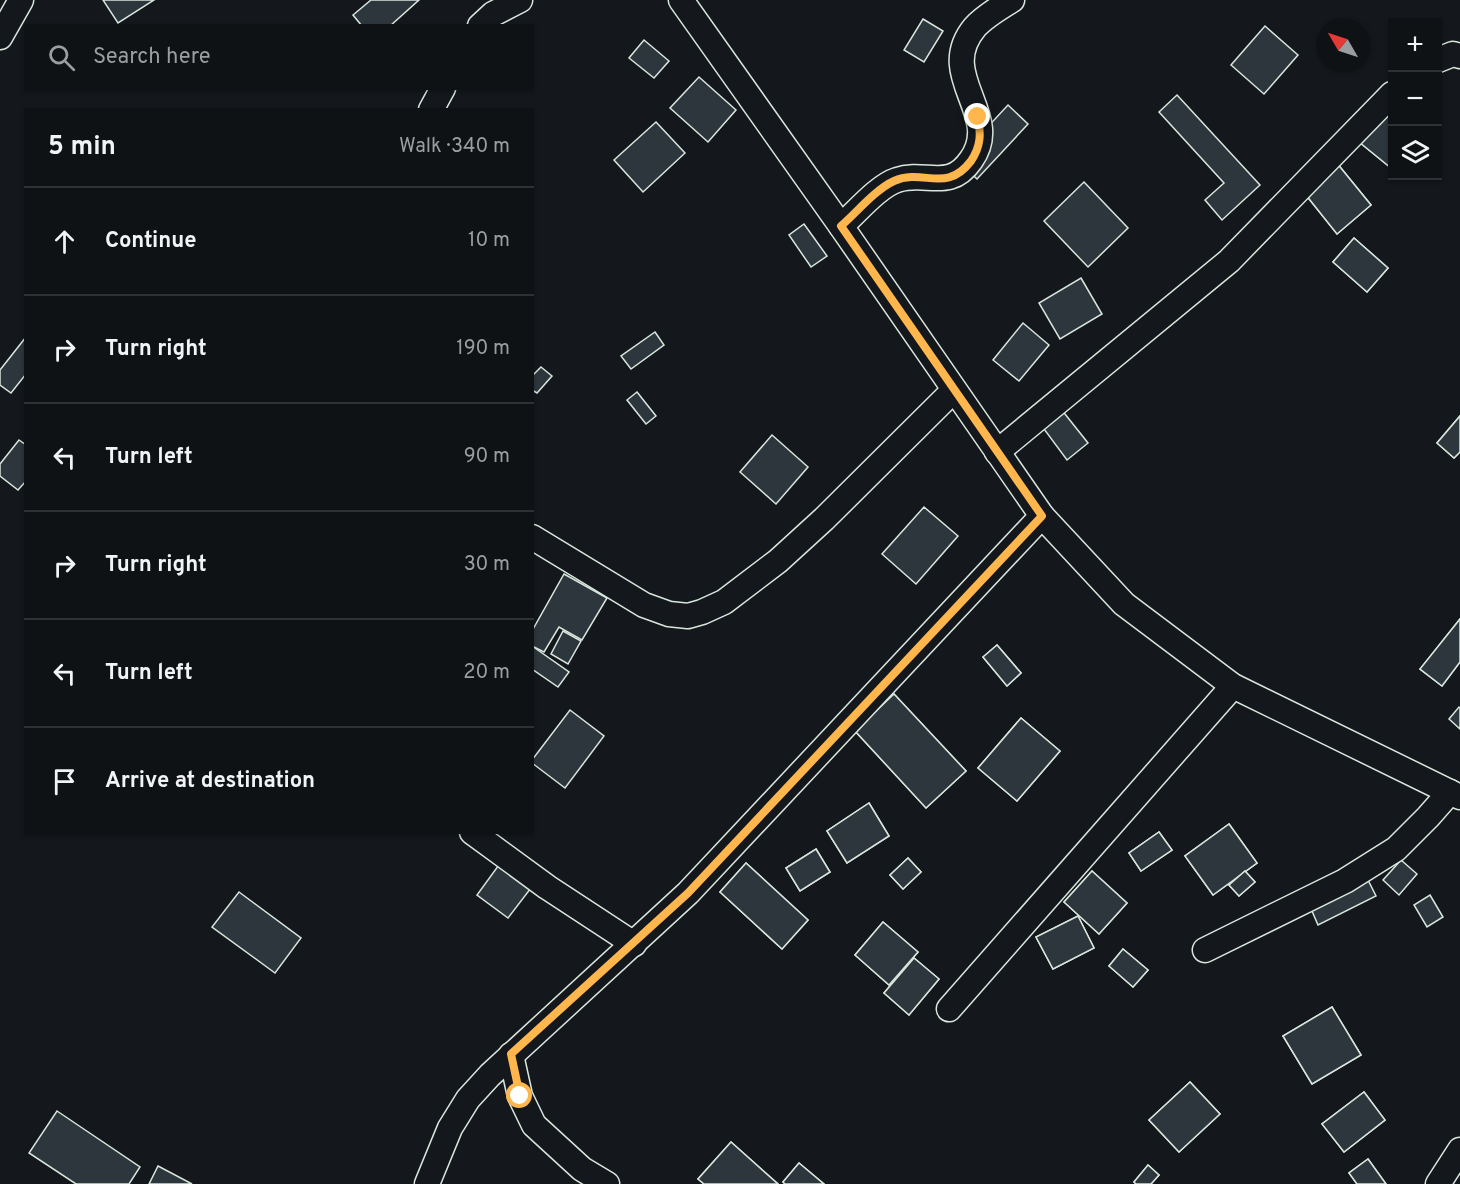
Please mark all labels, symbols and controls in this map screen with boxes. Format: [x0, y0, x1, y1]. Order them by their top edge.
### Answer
north arrow [1316, 18, 1370, 72]
map controls [1388, 18, 1442, 180]
button: + [1388, 18, 1442, 72]
search box [24, 24, 534, 90]
icon: search [45, 41, 78, 74]
text: Search here [93, 44, 211, 71]
button: − [1388, 72, 1442, 126]
route end [964, 103, 990, 129]
button: layers [1388, 126, 1442, 180]
text: 5 min [48, 131, 116, 164]
text: Walk · 340 m [399, 134, 510, 160]
icon: ahead [48, 225, 81, 258]
text: Continue [105, 228, 196, 255]
text: 10 m [468, 228, 510, 254]
icon: right [48, 333, 81, 366]
text: Turn right [105, 336, 207, 363]
text: 190 m [456, 336, 510, 362]
icon: left [48, 441, 81, 474]
text: Turn left [105, 444, 193, 471]
text: 90 m [464, 444, 510, 470]
icon: right [48, 549, 81, 582]
text: Turn right [105, 552, 207, 579]
text: 30 m [464, 552, 510, 578]
icon: left [48, 657, 81, 690]
text: Turn left [105, 660, 193, 687]
text: 20 m [463, 660, 510, 686]
icon: arrive [48, 765, 81, 798]
text: Arrive at destination [105, 768, 315, 795]
route start [506, 1082, 532, 1108]

